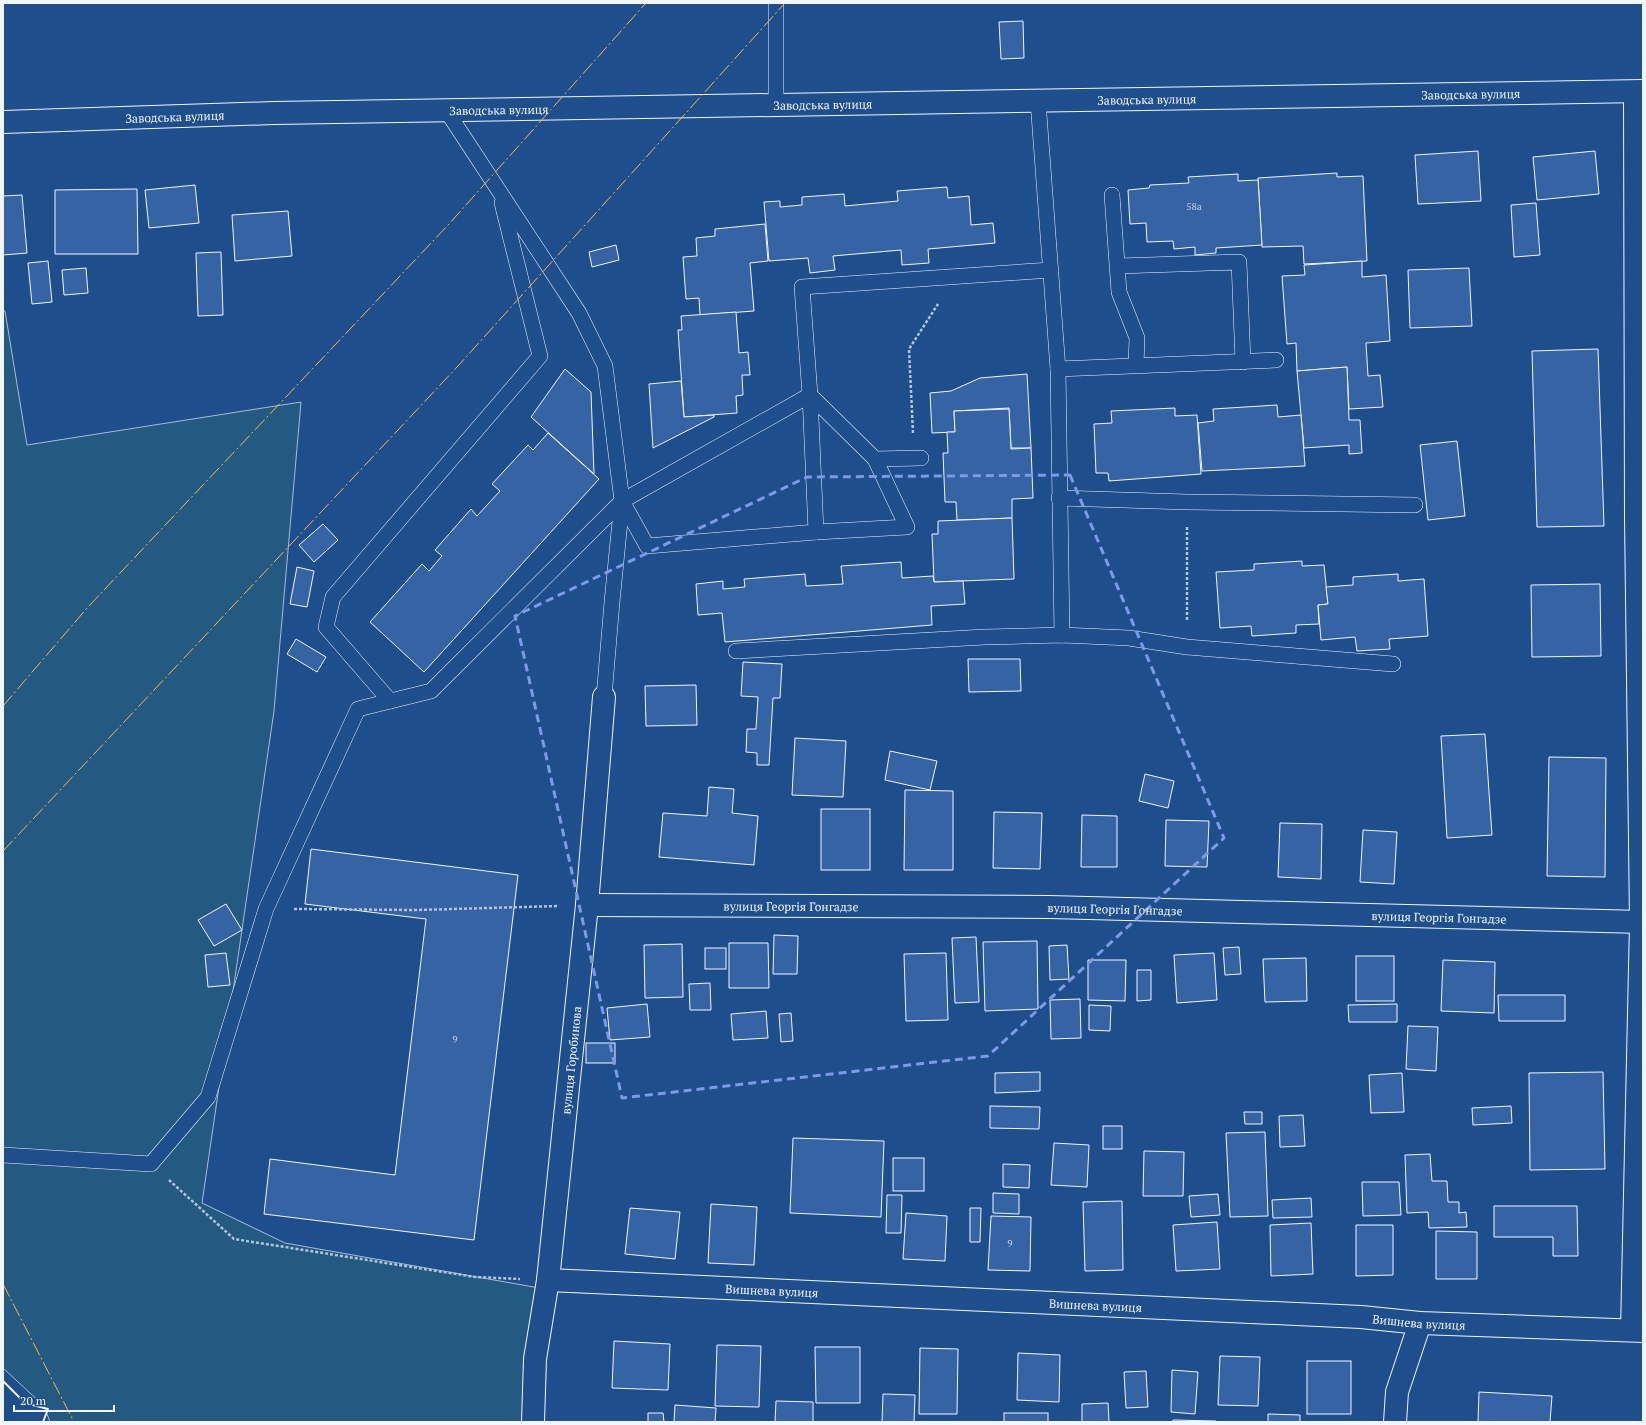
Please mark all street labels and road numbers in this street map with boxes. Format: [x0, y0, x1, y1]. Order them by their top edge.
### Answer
street label: Заводська вулиця [1421, 85, 1520, 102]
street label: Заводська вулиця [1097, 91, 1196, 107]
street label: Заводська вулиця [773, 96, 873, 112]
street label: Заводська вулиця [449, 101, 549, 118]
street label: Заводська вулиця [125, 107, 225, 125]
street label: вулиця Георгія Гонгадзе [723, 898, 859, 914]
street label: вулиця Георгія Гонгадзе [1047, 899, 1183, 918]
street label: вулиця Георгія Гонгадзе [1371, 908, 1507, 926]
street label: вулиця Горобинова [558, 1006, 584, 1115]
street label: Вишнева вулиця [725, 1281, 819, 1300]
street label: Вишнева вулиця [1049, 1295, 1142, 1315]
street label: Вишнева вулиця [1372, 1311, 1466, 1332]

